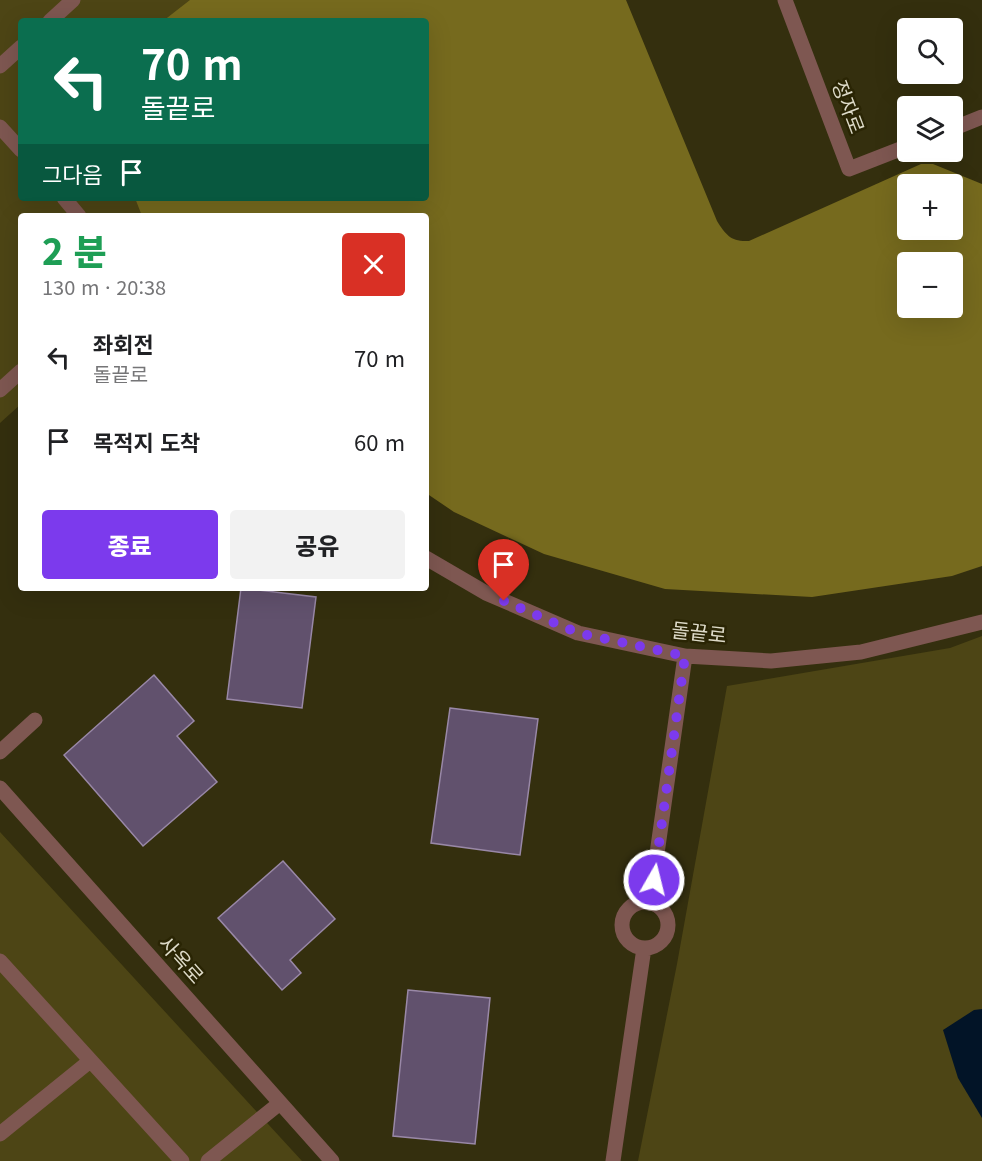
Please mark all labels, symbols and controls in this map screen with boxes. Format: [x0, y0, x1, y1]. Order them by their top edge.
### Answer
map controls [897, 18, 963, 318]
button: search [897, 18, 963, 84]
text: 70 m [141, 31, 243, 92]
icon: left [42, 42, 120, 120]
street label: 정자로 [826, 75, 873, 137]
text: 돌끝로 [141, 87, 216, 126]
button: layers [897, 96, 963, 162]
icon: arrive [115, 156, 148, 189]
text: 그다음 [42, 157, 103, 189]
button: + [897, 174, 963, 240]
text: 2 분 [42, 223, 107, 275]
button: close [342, 233, 405, 296]
button: − [897, 252, 963, 318]
text: 130 m · 20:38 [42, 272, 166, 301]
text: 좌회전 [93, 327, 154, 359]
icon: left [42, 341, 75, 374]
text: 70 m [354, 341, 405, 373]
text: 돌끝로 [93, 359, 148, 388]
icon: arrive [42, 425, 75, 458]
text: 목적지 도착 [93, 425, 200, 457]
text: 60 m [354, 425, 405, 457]
button: 종료 [42, 510, 218, 579]
button: 공유 [230, 510, 405, 579]
pin [478, 539, 529, 601]
icon: arrive [487, 548, 520, 581]
street label: 돌끝로 [670, 614, 728, 649]
position arrow [622, 848, 686, 912]
street label: 사옥로 [153, 929, 211, 989]

